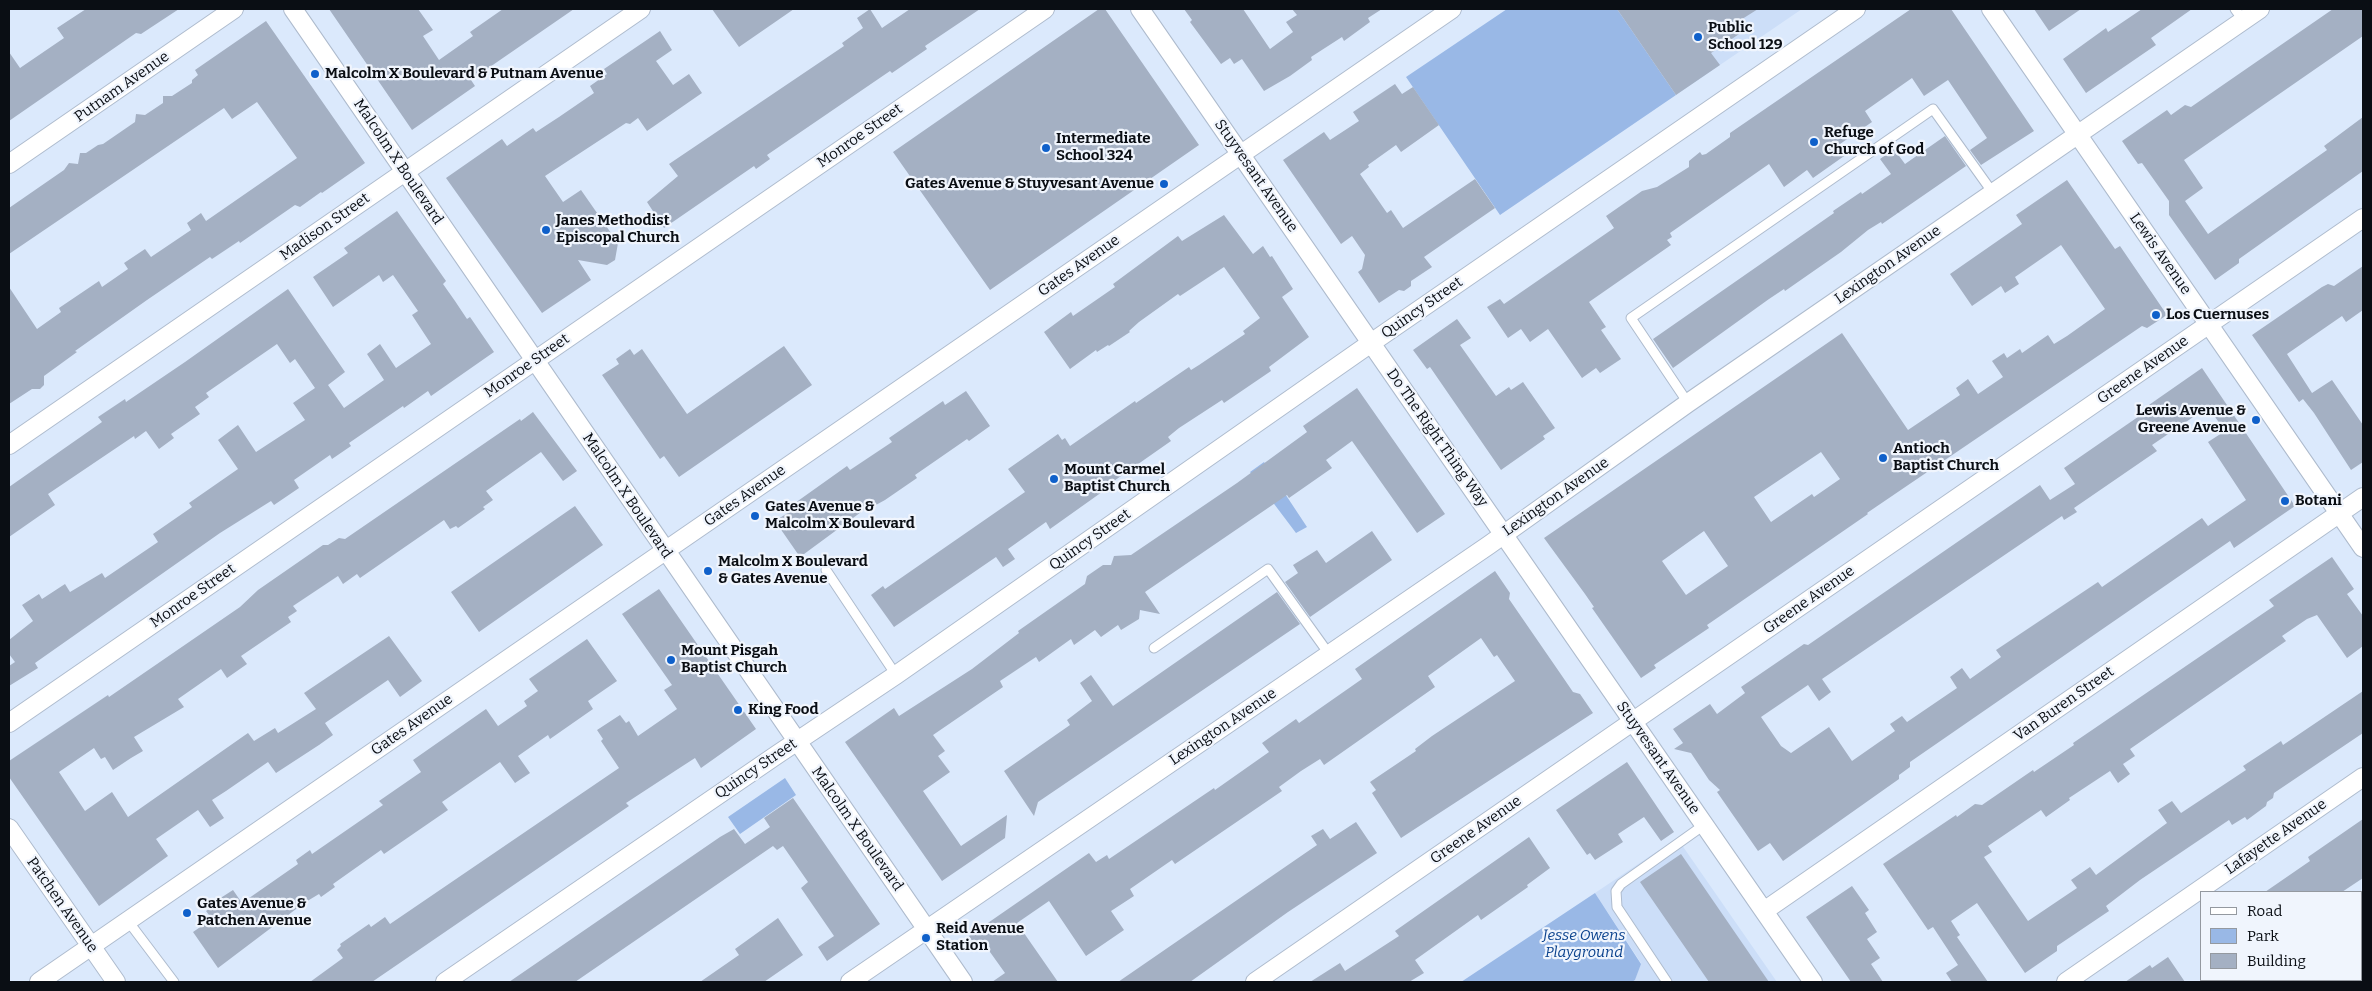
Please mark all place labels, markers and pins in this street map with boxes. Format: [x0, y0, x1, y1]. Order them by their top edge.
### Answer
place label: Public School 129 [1708, 19, 1782, 54]
marker: Public School 129 [1692, 31, 1704, 43]
place label: Malcolm X Boulevard & Putnam Avenue [325, 65, 603, 83]
marker: Malcolm X Boulevard & Putnam Avenue [309, 68, 321, 80]
place label: Refuge Church of God [1824, 124, 1924, 159]
place label: Intermediate School 324 [1056, 130, 1151, 165]
marker: Refuge Church of God [1808, 136, 1820, 148]
marker: Intermediate School 324 [1040, 142, 1052, 154]
place label: Gates Avenue & Stuyvesant Avenue [905, 175, 1154, 193]
marker: Gates Avenue & Stuyvesant Avenue [1158, 178, 1170, 190]
place label: Janes Methodist Episcopal Church [556, 212, 679, 247]
marker: Janes Methodist Episcopal Church [540, 224, 552, 236]
place label: Los Cuernuses [2166, 306, 2269, 324]
marker: Los Cuernuses [2150, 309, 2162, 321]
place label: Lewis Avenue & Greene Avenue [2136, 402, 2246, 437]
marker: Lewis Avenue & Greene Avenue [2250, 414, 2262, 426]
place label: Antioch Baptist Church [1893, 440, 1999, 475]
marker: Antioch Baptist Church [1877, 452, 1889, 464]
place label: Mount Carmel Baptist Church [1064, 461, 1170, 496]
marker: Mount Carmel Baptist Church [1048, 473, 1060, 485]
place label: Botani [2295, 492, 2342, 510]
marker: Botani [2279, 495, 2291, 507]
place label: Gates Avenue & Malcolm X Boulevard [765, 498, 915, 533]
marker: Gates Avenue & Malcolm X Boulevard [749, 510, 761, 522]
place label: Malcolm X Boulevard & Gates Avenue [718, 553, 868, 588]
marker: Malcolm X Boulevard & Gates Avenue [702, 565, 714, 577]
place label: Mount Pisgah Baptist Church [681, 642, 787, 677]
marker: Mount Pisgah Baptist Church [665, 654, 677, 666]
place label: King Food [748, 701, 819, 719]
marker: King Food [732, 704, 744, 716]
place label: Gates Avenue & Patchen Avenue [197, 895, 311, 930]
marker: Gates Avenue & Patchen Avenue [181, 907, 193, 919]
place label: Reid Avenue Station [936, 920, 1024, 955]
marker: Reid Avenue Station [920, 932, 932, 944]

